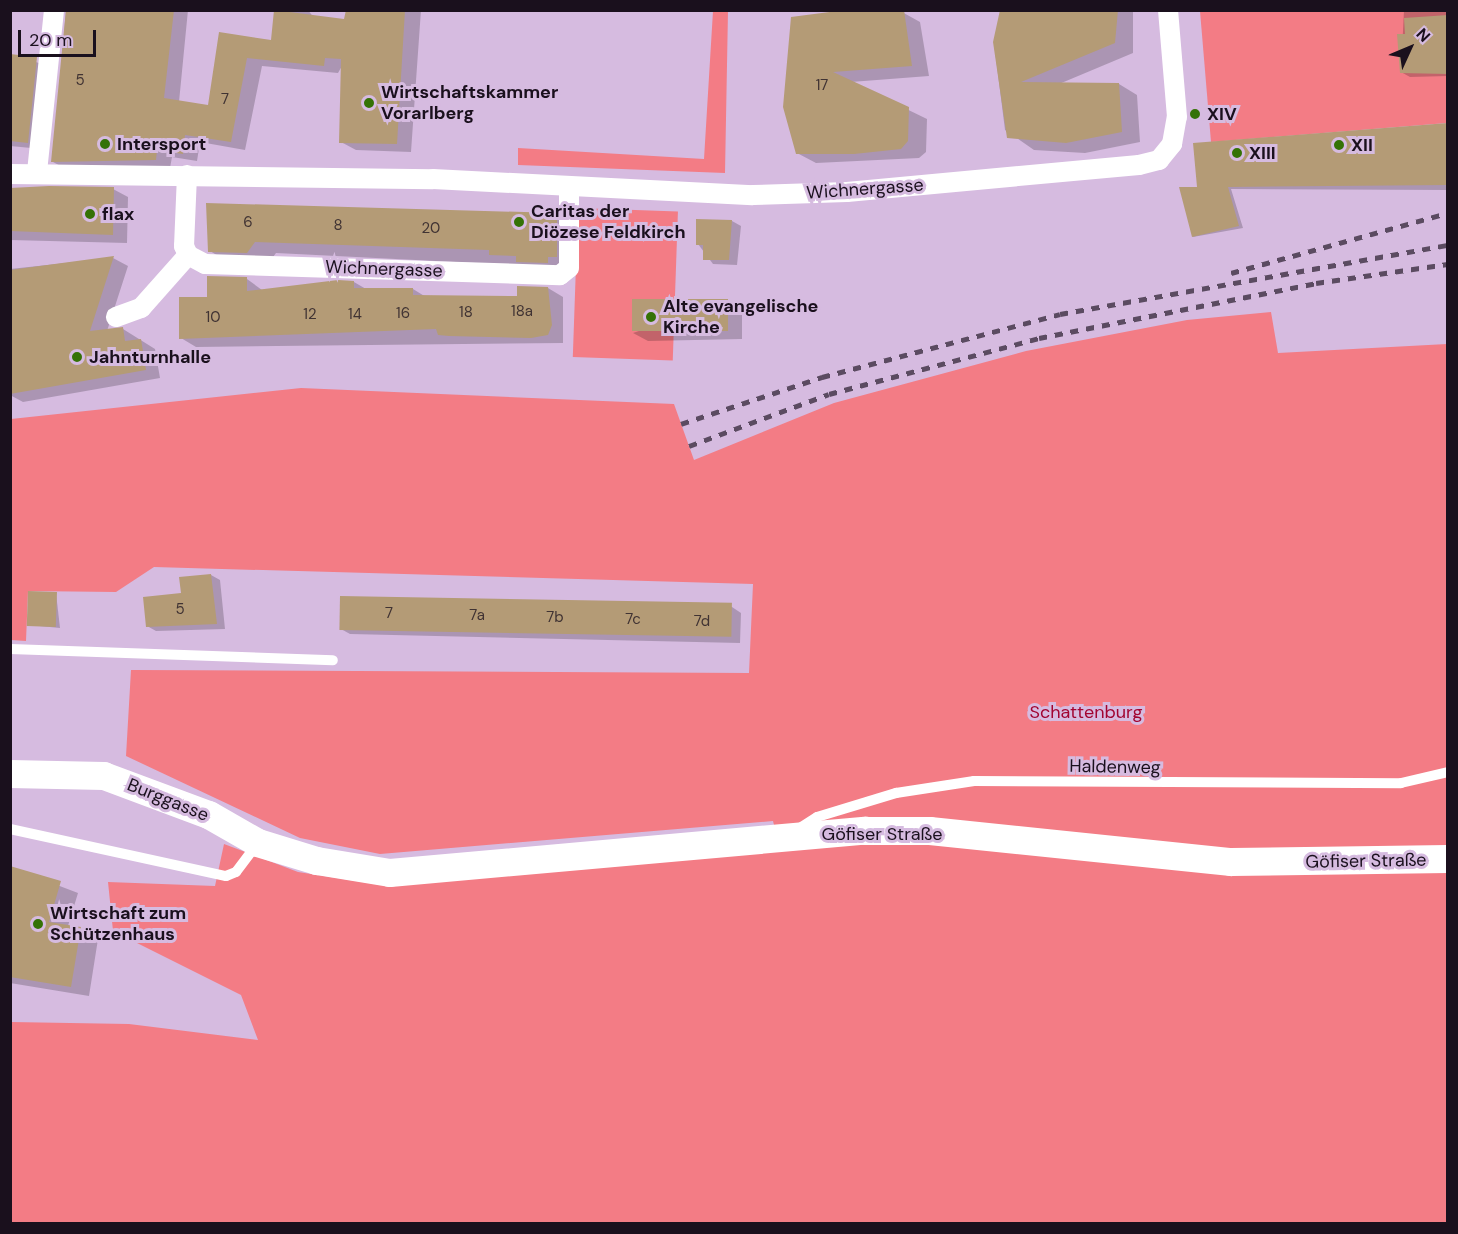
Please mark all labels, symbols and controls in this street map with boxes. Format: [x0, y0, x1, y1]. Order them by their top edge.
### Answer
scale bar [21, 18, 99, 56]
north arrow [1380, 18, 1440, 78]
text: N [1412, 24, 1435, 47]
text: 20 m [29, 28, 72, 52]
house number: 5 [75, 72, 85, 90]
house number: 17 [816, 77, 828, 95]
place label: Wirtschaftskammer Vorarlberg [381, 82, 558, 124]
house number: 7 [221, 91, 229, 109]
marker: Wirtschaftskammer Vorarlberg [362, 96, 376, 110]
place label: XIV [1207, 103, 1237, 125]
marker: XIV [1188, 107, 1202, 121]
place label: Intersport [117, 133, 206, 155]
place label: XII [1351, 134, 1373, 156]
marker: Intersport [98, 137, 112, 151]
marker: XII [1332, 138, 1346, 152]
place label: XIII [1249, 142, 1276, 164]
marker: XIII [1230, 146, 1244, 160]
street label: Wichnergasse [806, 174, 924, 204]
place label: Caritas der Diözese Feldkirch [531, 201, 686, 244]
place label: flax [102, 203, 134, 225]
marker: flax [83, 207, 97, 221]
house number: 6 [243, 214, 253, 232]
marker: Caritas der Diözese Feldkirch [512, 215, 526, 229]
house number: 8 [333, 217, 343, 235]
house number: 20 [422, 220, 440, 238]
street label: Wichnergasse [325, 256, 443, 282]
place label: Alte evangelische Kirche [663, 296, 818, 338]
house number: 18a [511, 303, 533, 321]
house number: 18 [459, 304, 473, 322]
house number: 16 [396, 305, 410, 323]
house number: 12 [303, 306, 317, 324]
house number: 14 [348, 306, 362, 324]
house number: 10 [206, 309, 220, 327]
marker: Alte evangelische Kirche [644, 310, 658, 324]
place label: Jahnturnhalle [89, 346, 211, 368]
marker: Jahnturnhalle [70, 350, 84, 364]
house number: 5 [175, 601, 185, 619]
house number: 7 [385, 605, 393, 623]
house number: 7a [469, 607, 485, 625]
house number: 7b [546, 609, 564, 627]
house number: 7c [625, 611, 641, 629]
house number: 7d [694, 613, 710, 631]
park label: Schattenburg [1029, 701, 1143, 723]
street label: Haldenweg [1069, 755, 1161, 779]
street label: Burggasse [124, 774, 212, 826]
street label: Göfiser Straße [822, 823, 942, 845]
street label: Göfiser Straße [1305, 849, 1427, 873]
place label: Wirtschaft zum Schützenhaus [50, 903, 186, 946]
marker: Wirtschaft zum Schützenhaus [31, 917, 45, 931]

